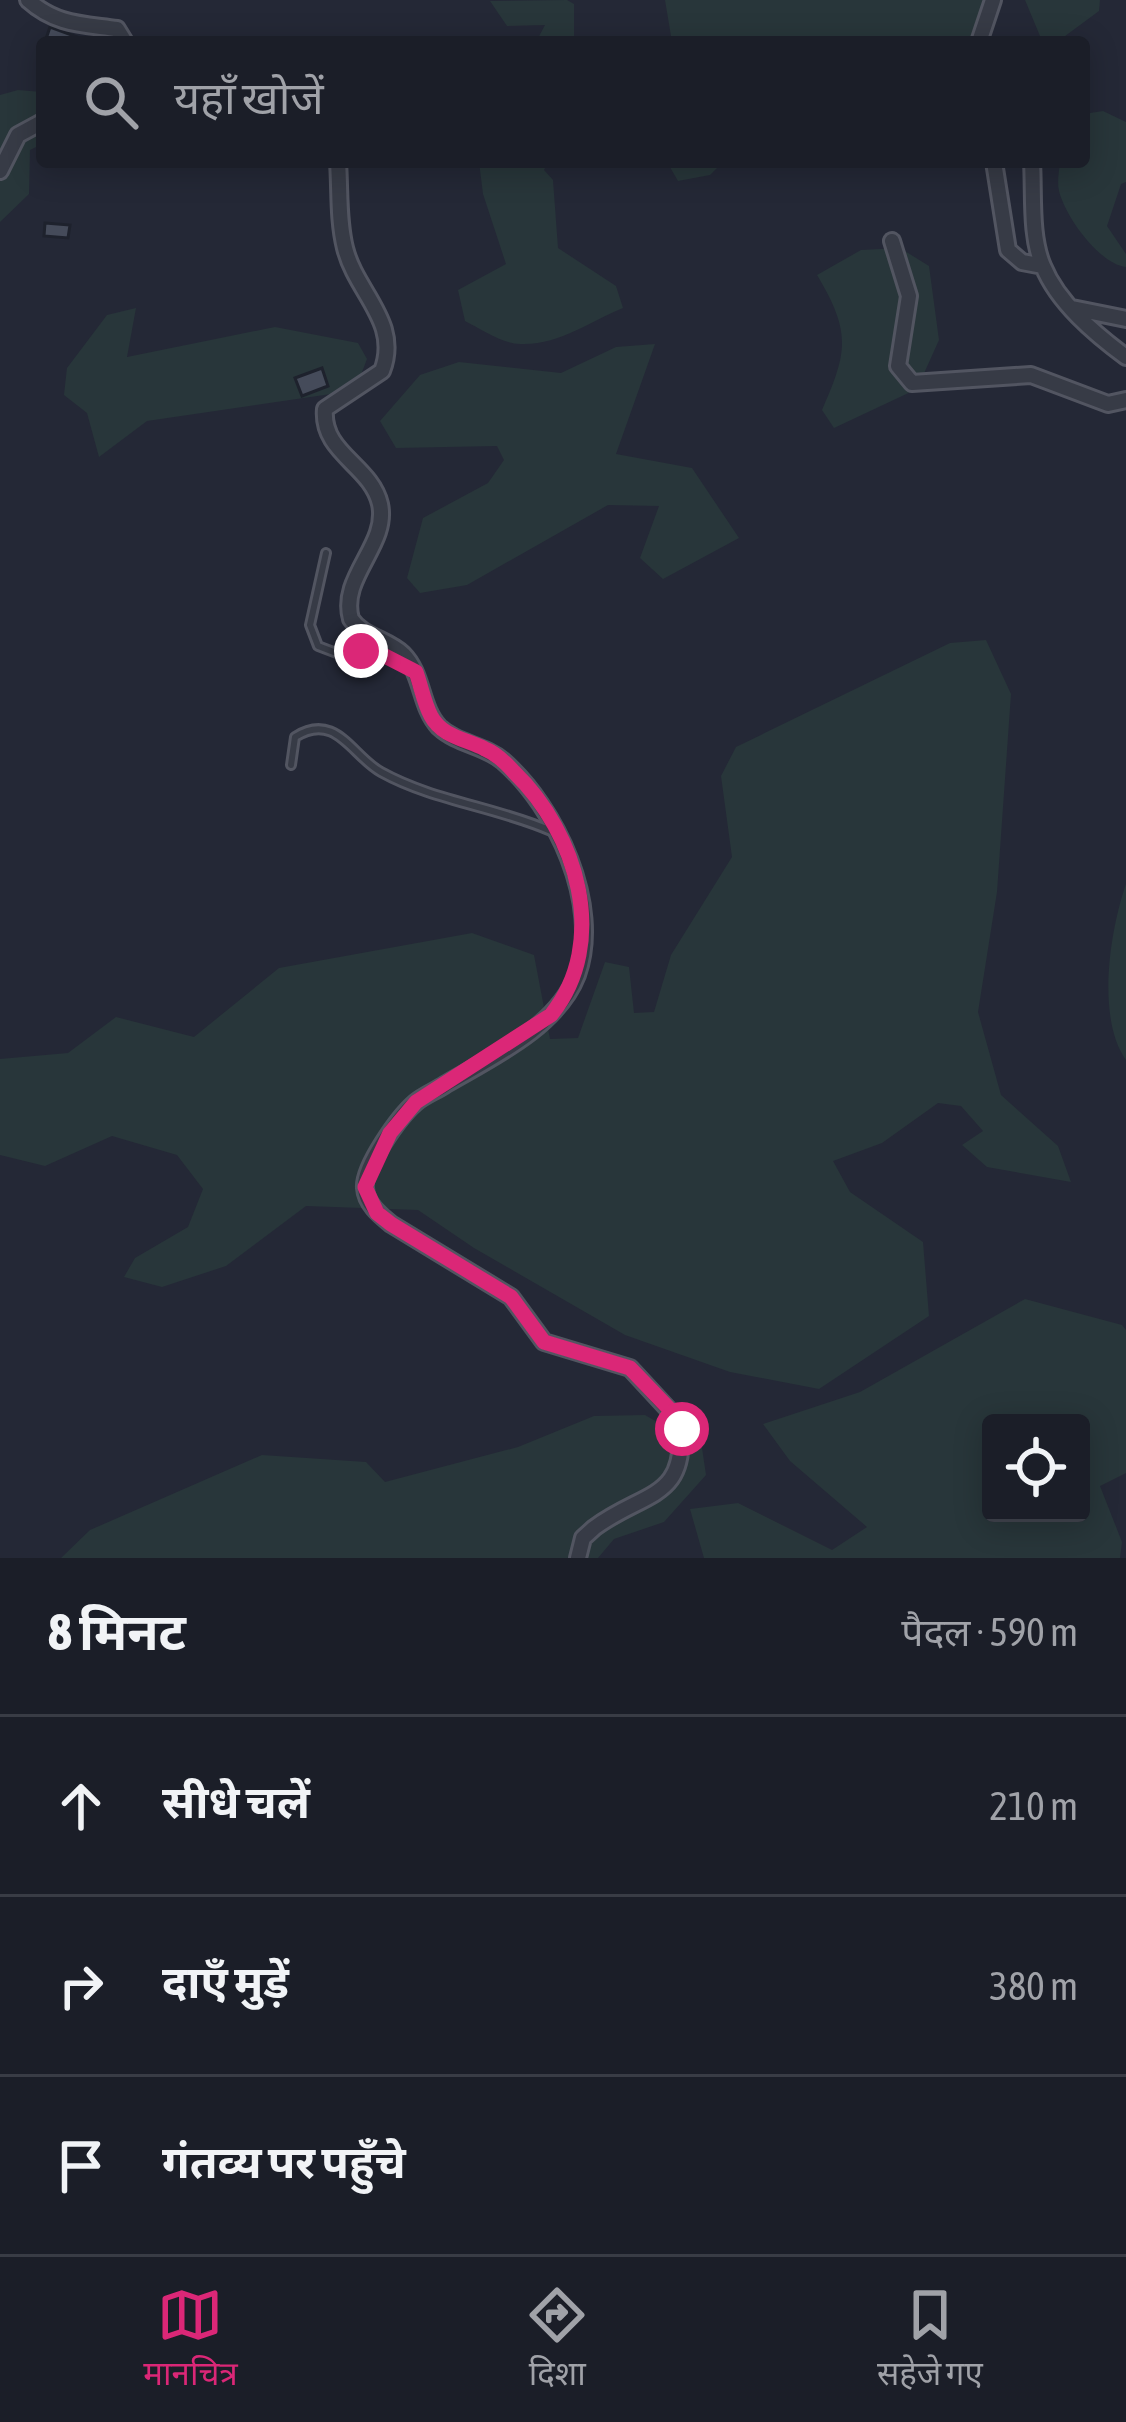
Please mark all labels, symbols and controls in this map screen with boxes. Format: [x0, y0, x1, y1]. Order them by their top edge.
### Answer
search box [36, 36, 1090, 168]
icon: search [78, 69, 144, 135]
text: यहाँ खोजें [174, 72, 324, 124]
route end [334, 624, 388, 678]
route start [655, 1402, 709, 1456]
map controls [982, 1414, 1090, 1522]
button: locate [982, 1414, 1090, 1522]
text: 8 मिनट [48, 1602, 186, 1661]
text: पैदल · 590 m [901, 1610, 1078, 1654]
icon: ahead [48, 1773, 114, 1839]
text: सीधे चलें [162, 1776, 310, 1828]
text: 210 m [990, 1784, 1078, 1828]
icon: right [48, 1953, 114, 2019]
text: दाएँ मुड़ें [162, 1956, 289, 2008]
text: 380 m [990, 1964, 1078, 2008]
icon: arrive [48, 2133, 114, 2199]
text: गंतव्य पर पहुँचे [162, 2136, 406, 2188]
tab: मानचित्र [143, 2282, 238, 2398]
tab: दिशा [524, 2282, 590, 2398]
tab: सहेजे गए [877, 2282, 983, 2398]

